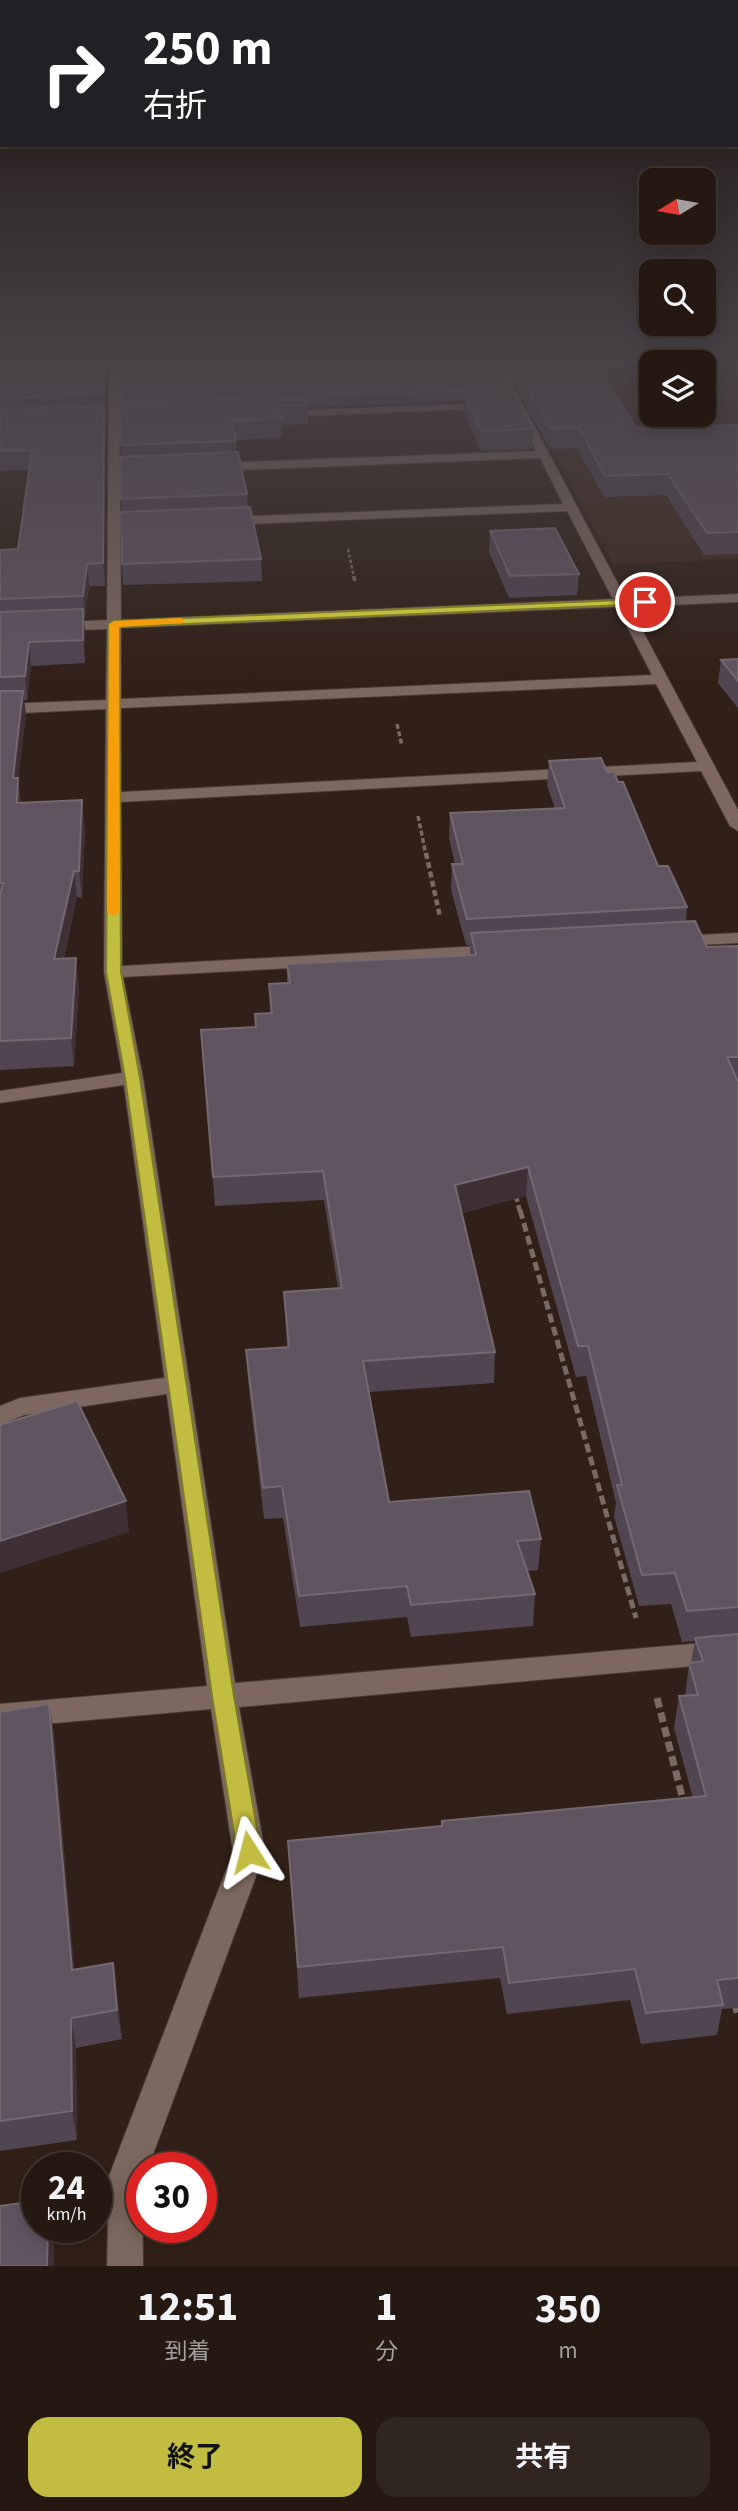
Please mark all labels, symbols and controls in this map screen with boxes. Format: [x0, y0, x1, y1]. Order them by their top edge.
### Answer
text: 250 m [143, 14, 272, 84]
icon: right [28, 28, 119, 119]
text: 右折 [143, 83, 207, 129]
north arrow [639, 168, 716, 245]
map controls [639, 168, 716, 427]
button: search [639, 259, 716, 336]
button: layers [639, 350, 716, 427]
pin [615, 572, 675, 632]
icon: arrive [626, 583, 664, 621]
position arrow [212, 1815, 286, 1889]
speed limit sign: 30 [126, 2152, 217, 2243]
text: 24 [48, 2163, 85, 2213]
text: km/h [47, 2202, 86, 2227]
text: 12:51 [137, 2277, 238, 2337]
text: 1 [375, 2277, 397, 2337]
text: 350 [535, 2279, 601, 2339]
text: m [558, 2334, 577, 2367]
text: 到着 [164, 2335, 210, 2368]
text: 分 [375, 2335, 398, 2368]
button: 終了 [28, 2417, 362, 2497]
button: 共有 [376, 2417, 710, 2497]

